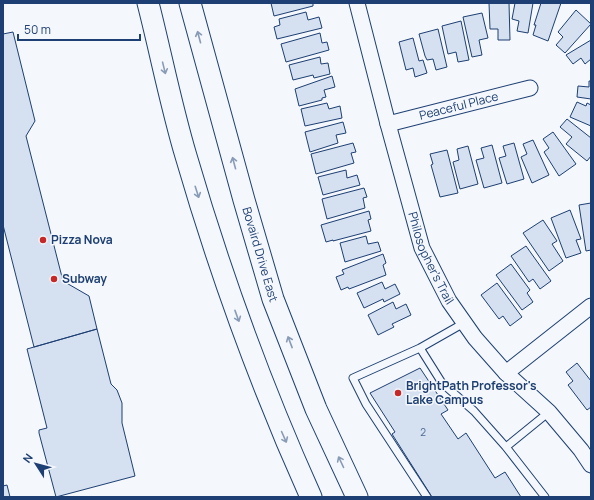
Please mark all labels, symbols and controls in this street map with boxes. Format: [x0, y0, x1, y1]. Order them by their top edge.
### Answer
scale bar [18, 16, 140, 42]
text: 50 m [24, 21, 51, 38]
one-way arrow [195, 31, 203, 44]
one-way arrow [161, 61, 168, 74]
street label: Peaceful Place [417, 87, 500, 124]
one-way arrow [229, 157, 237, 170]
one-way arrow [194, 186, 201, 199]
street label: Bovaird Drive East [238, 205, 282, 305]
street label: Philosopher's Trail [404, 210, 458, 308]
place label: Pizza Nova [51, 231, 113, 248]
marker: Pizza Nova [38, 235, 48, 245]
place label: Subway [62, 270, 107, 287]
marker: Subway [49, 274, 59, 284]
one-way arrow [233, 310, 241, 322]
one-way arrow [286, 336, 294, 348]
place label: BrightPath Professor's Lake Campus [406, 377, 537, 408]
marker: BrightPath Professor's Lake Campus [393, 388, 403, 398]
house number: 2 [420, 425, 426, 439]
one-way arrow [281, 431, 288, 443]
north arrow [16, 444, 56, 484]
text: N [19, 450, 36, 465]
one-way arrow [337, 456, 344, 468]

